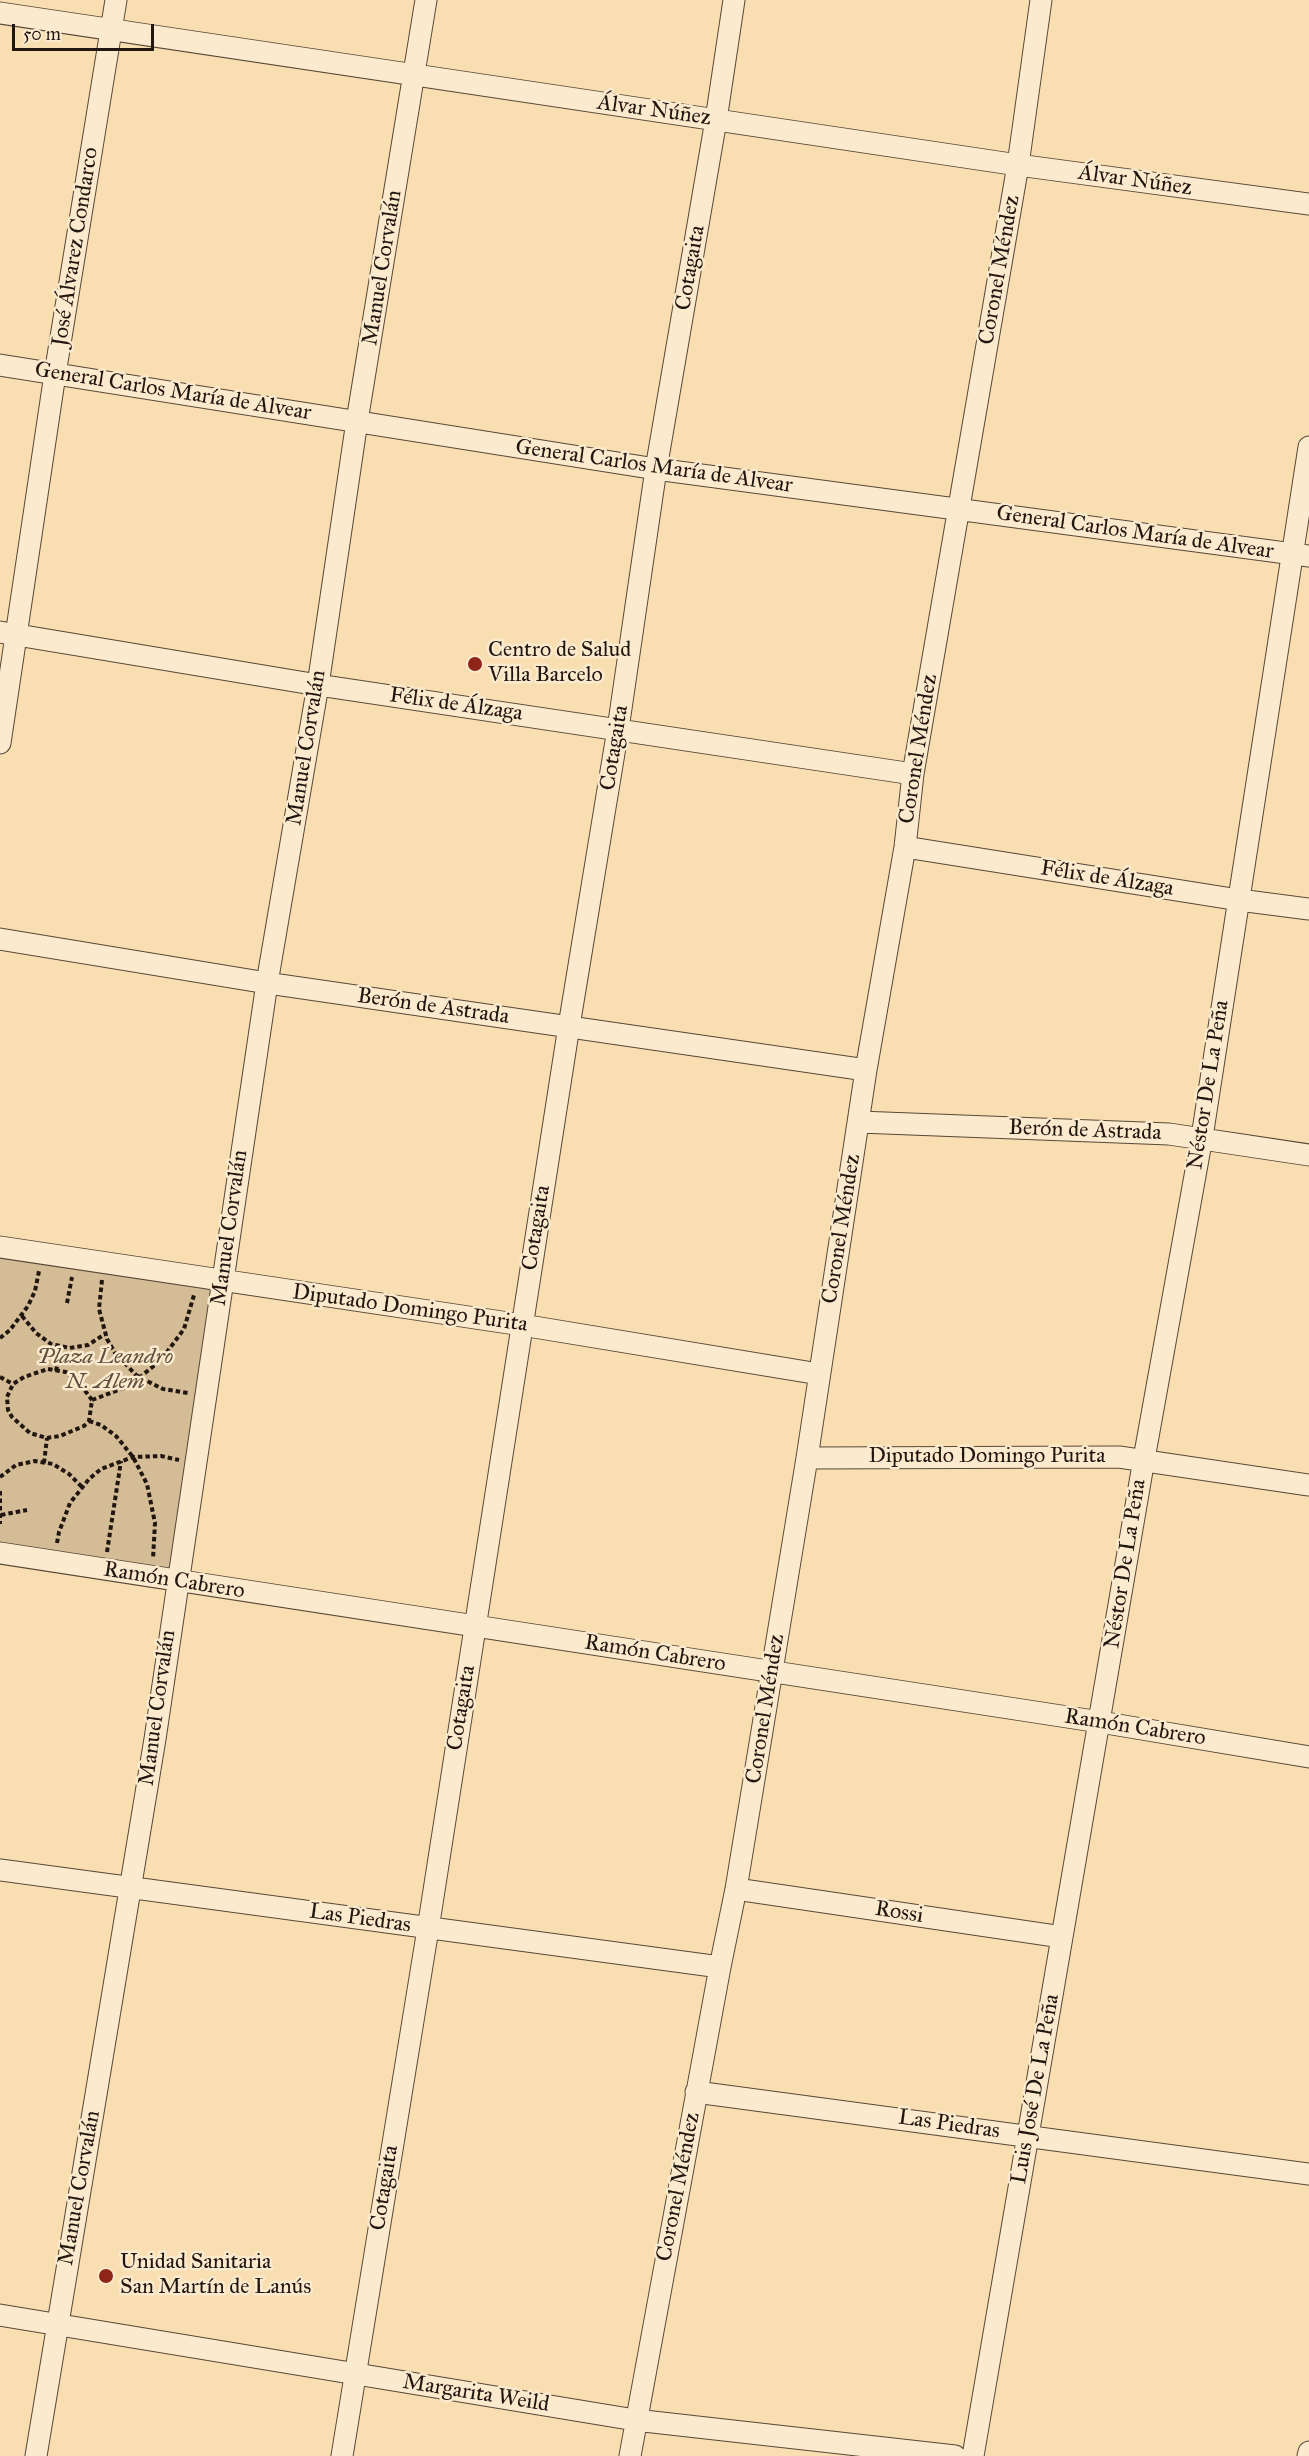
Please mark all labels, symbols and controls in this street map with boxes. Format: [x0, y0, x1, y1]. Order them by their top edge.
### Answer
scale bar [15, 12, 158, 50]
text: 50 m [23, 23, 61, 45]
street label: Álvar Núñez [595, 90, 713, 132]
street label: José Álvarez Condarco [47, 146, 105, 348]
street label: Álvar Núñez [1076, 160, 1194, 202]
street label: Manuel Corvalán [358, 188, 408, 348]
street label: Coronel Méndez [974, 193, 1026, 347]
street label: Cotagaita [671, 223, 711, 313]
street label: General Carlos María de Alvear [33, 357, 313, 427]
street label: General Carlos María de Alvear [514, 434, 794, 500]
street label: General Carlos María de Alvear [995, 500, 1275, 566]
place label: Centro de Salud Villa Barcelo [488, 638, 631, 690]
marker: Centro de Salud Villa Barcelo [466, 655, 484, 673]
street label: Manuel Corvalán [282, 668, 332, 828]
street label: Coronel Méndez [894, 672, 944, 826]
street label: Félix de Álzaga [388, 683, 524, 727]
street label: Cotagaita [595, 704, 635, 792]
street label: Félix de Álzaga [1039, 855, 1175, 903]
street label: Berón de Astrada [355, 983, 511, 1031]
street label: Néstor De La Peña [1183, 998, 1235, 1172]
street label: Berón de Astrada [1008, 1115, 1162, 1147]
street label: Manuel Corvalán [206, 1148, 254, 1308]
street label: Coronel Méndez [817, 1152, 867, 1306]
street label: Cotagaita [517, 1184, 557, 1272]
street label: Diputado Domingo Purita [291, 1279, 529, 1339]
park label: Plaza Leandro N. Alem [37, 1345, 173, 1396]
street label: Diputado Domingo Purita [868, 1444, 1106, 1470]
street label: Néstor De La Peña [1100, 1477, 1152, 1651]
street label: Ramón Cabrero [102, 1557, 246, 1605]
street label: Manuel Corvalán [134, 1628, 182, 1788]
street label: Ramón Cabrero [583, 1630, 727, 1678]
street label: Coronel Méndez [741, 1632, 791, 1786]
street label: Cotagaita [442, 1664, 482, 1752]
street label: Ramón Cabrero [1063, 1704, 1207, 1752]
street label: Rossi [873, 1896, 925, 1930]
street label: Las Piedras [307, 1899, 413, 1939]
street label: Luis José De La Peña [1006, 1992, 1066, 2186]
street label: Las Piedras [896, 2105, 1002, 2145]
street label: Manuel Corvalán [53, 2108, 107, 2268]
street label: Coronel Méndez [652, 2110, 706, 2264]
street label: Cotagaita [365, 2144, 405, 2232]
place label: Unidad Sanitaria San Martín de Lanús [120, 2250, 311, 2302]
marker: Unidad Sanitaria San Martín de Lanús [97, 2267, 115, 2285]
street label: Margarita Weild [401, 2369, 551, 2419]

